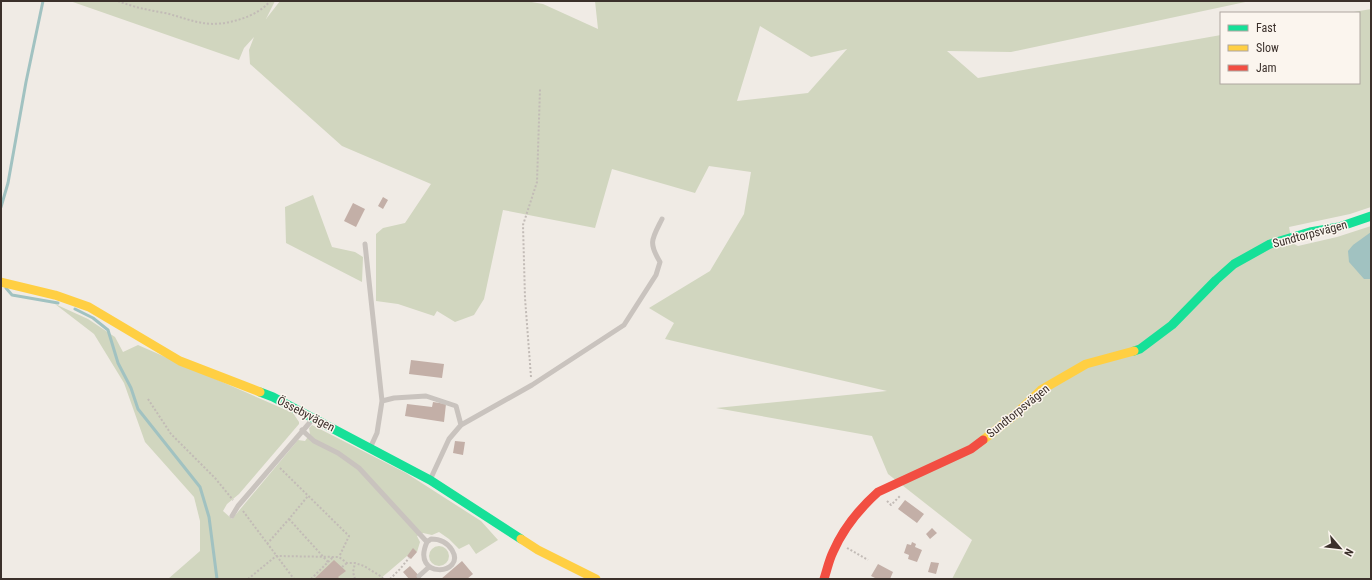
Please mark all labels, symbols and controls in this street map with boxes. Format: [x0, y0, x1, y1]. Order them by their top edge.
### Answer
legend [1220, 12, 1360, 84]
text: Fast [1256, 21, 1277, 35]
text: Slow [1256, 41, 1279, 55]
text: Jam [1256, 61, 1277, 75]
street label: Sundtorpsvägen [1271, 217, 1349, 251]
street label: Sundtorpsvägen [984, 381, 1052, 440]
street label: Össebyvägen [275, 393, 338, 435]
north arrow [1320, 528, 1360, 568]
text: N [1341, 546, 1356, 559]

